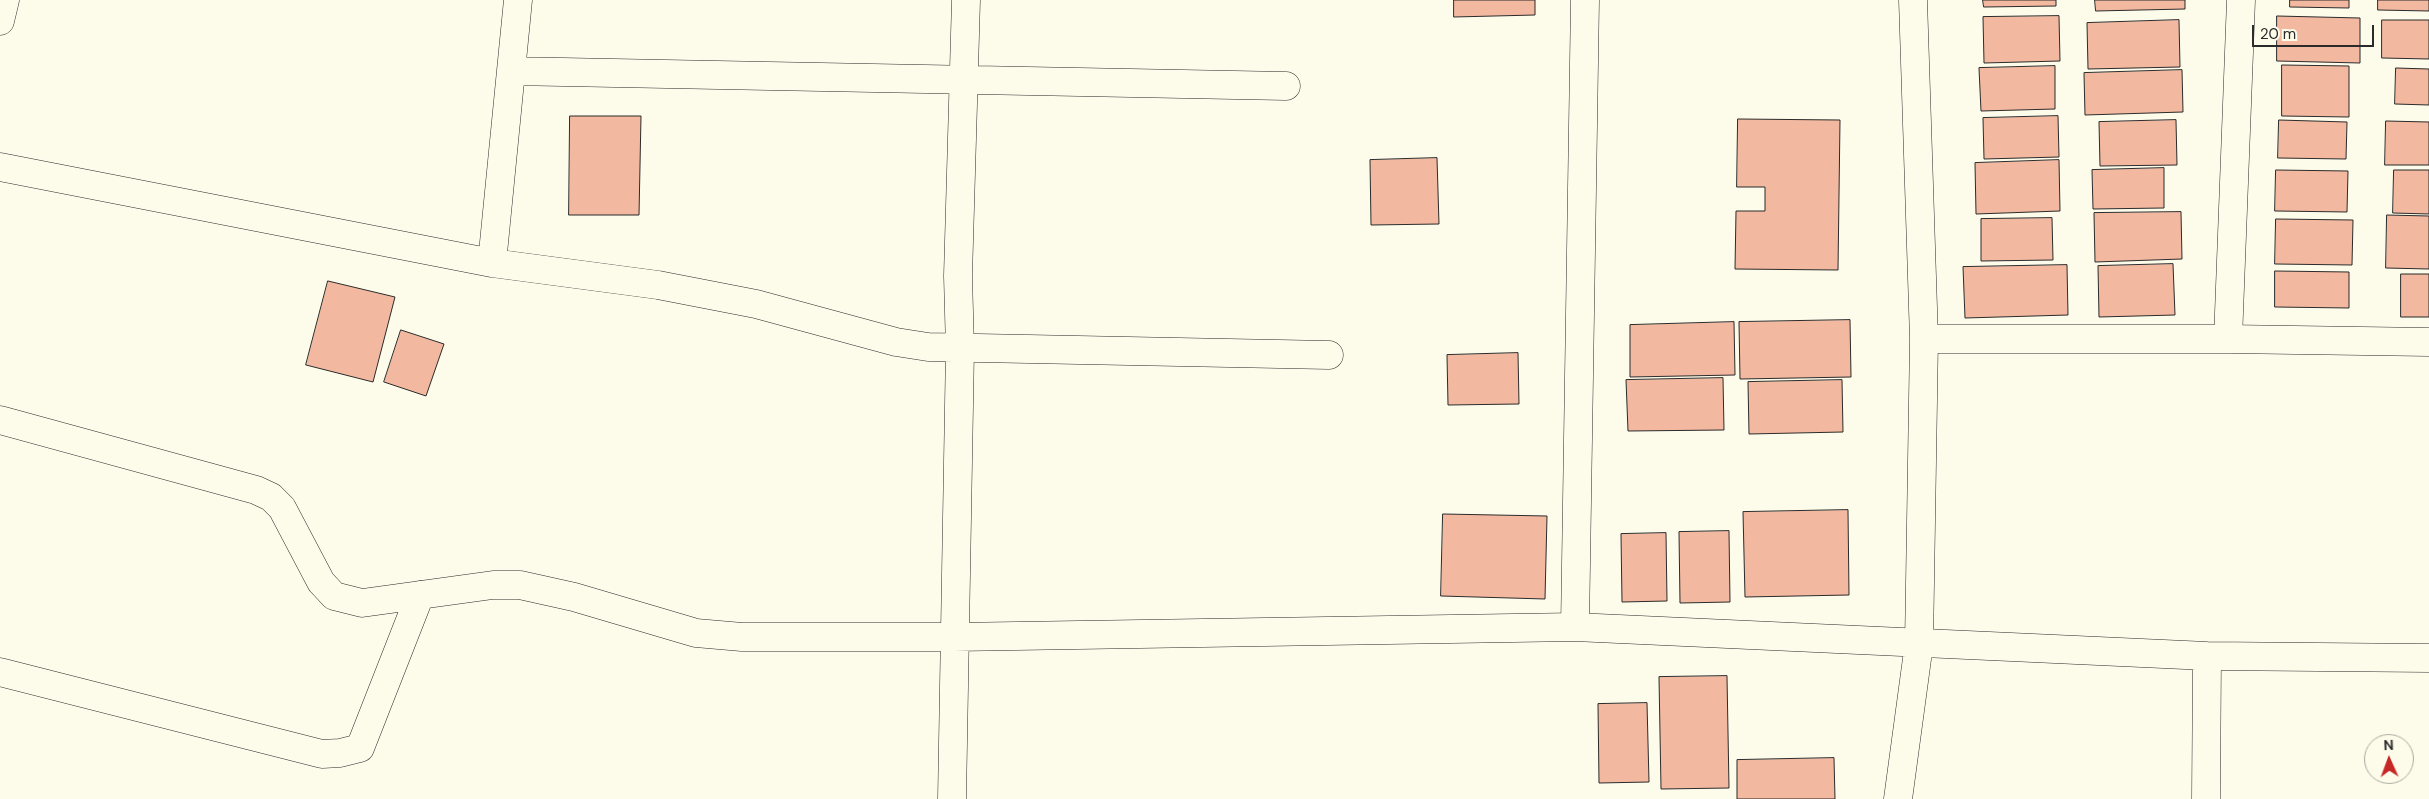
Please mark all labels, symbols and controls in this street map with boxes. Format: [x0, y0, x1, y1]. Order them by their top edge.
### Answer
scale bar [2254, 15, 2376, 47]
text: 20 m [2260, 24, 2296, 44]
north arrow [2364, 734, 2414, 784]
text: N [2383, 736, 2394, 754]

